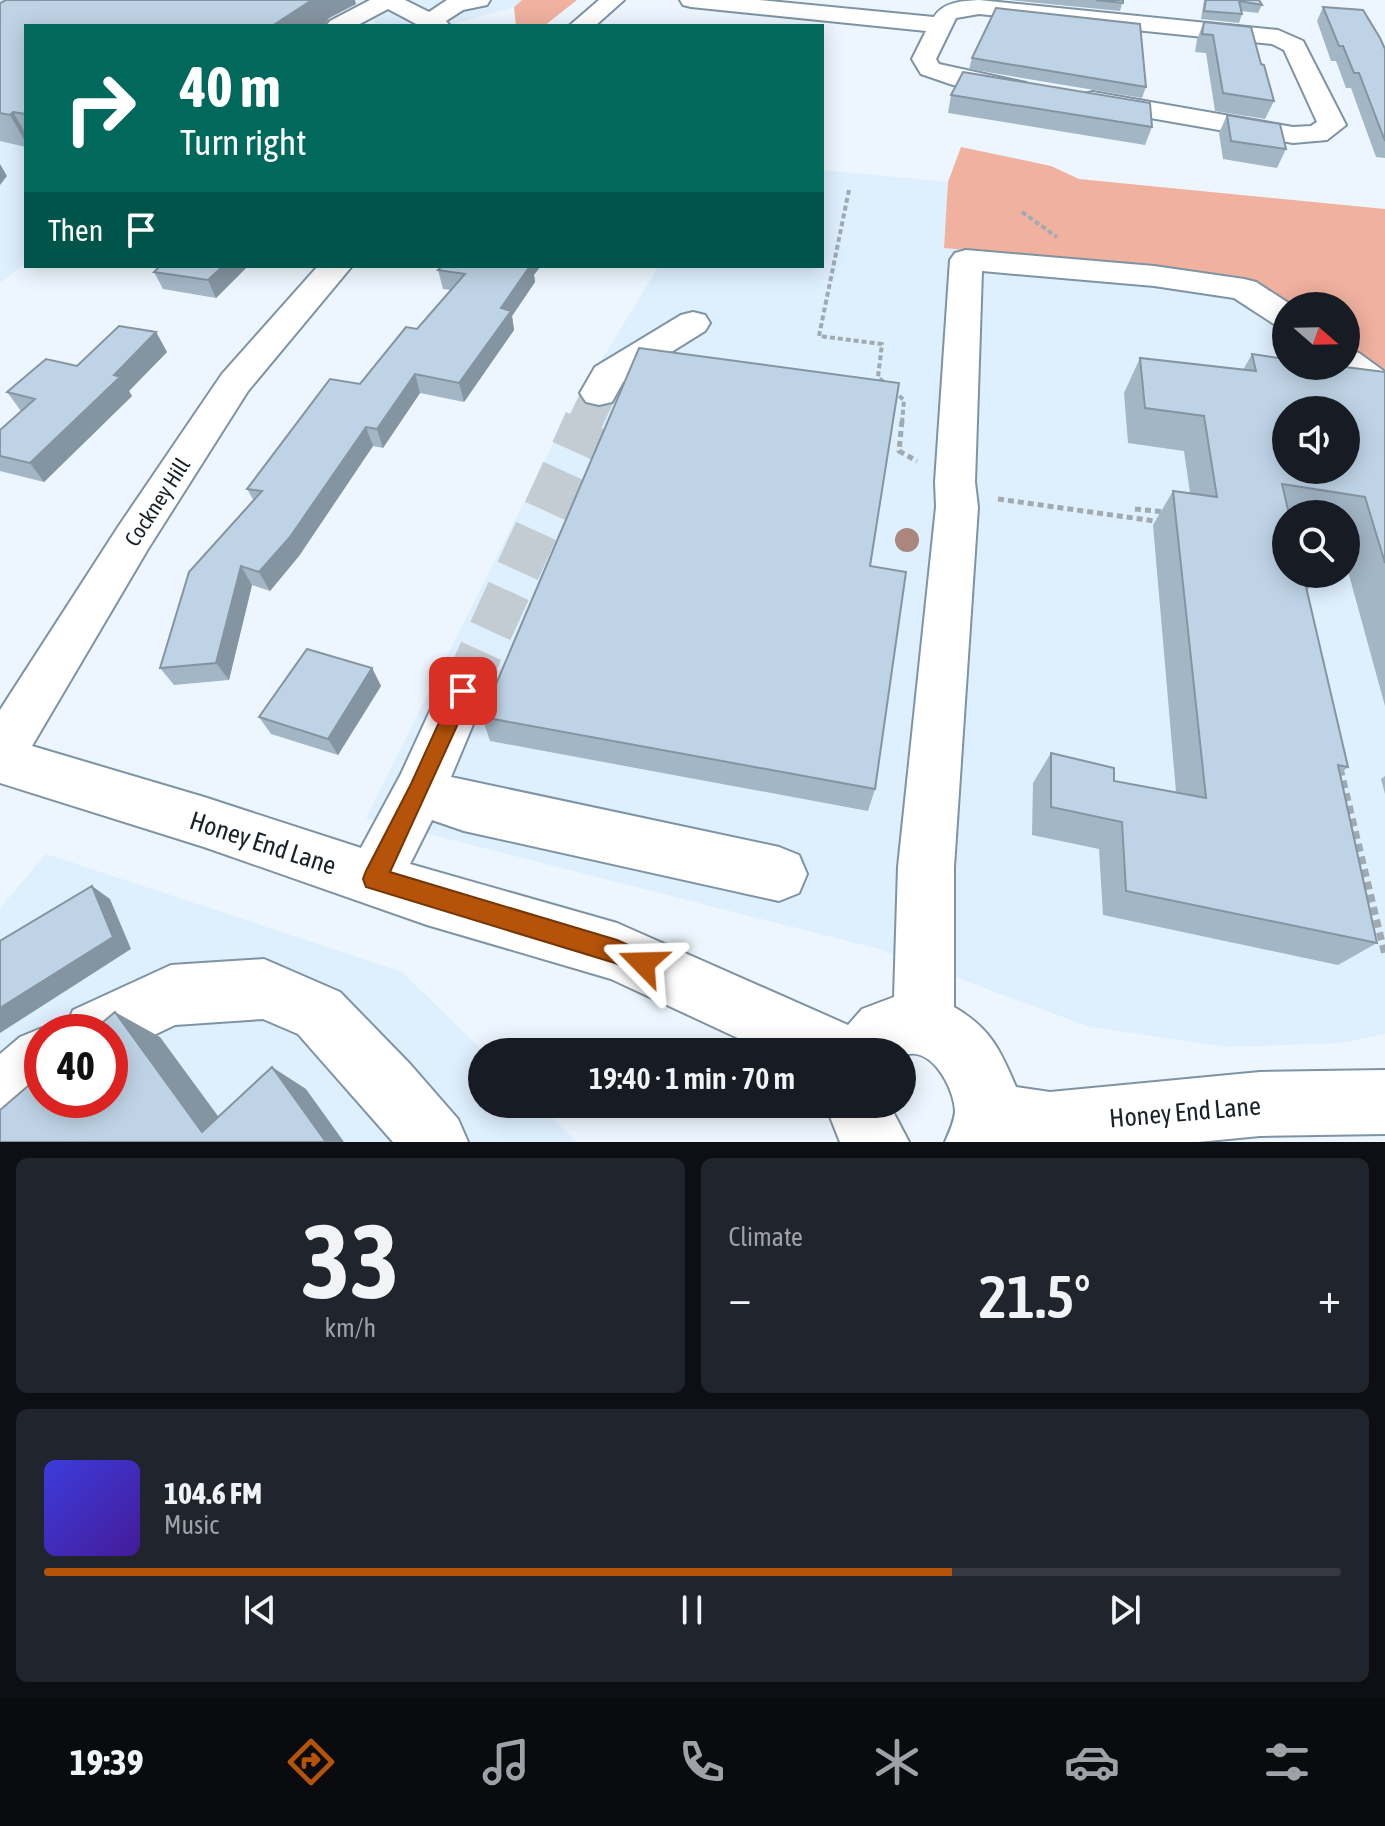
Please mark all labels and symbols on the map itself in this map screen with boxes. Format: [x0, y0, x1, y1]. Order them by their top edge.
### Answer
north arrow [1272, 292, 1360, 380]
street label: Cockney Hill [119, 453, 195, 551]
pin [429, 657, 497, 725]
street label: Honey End Lane [186, 805, 340, 881]
position arrow [601, 921, 685, 1005]
speed limit sign: 40 [24, 1014, 128, 1118]
street label: Honey End Lane [1108, 1090, 1262, 1134]

